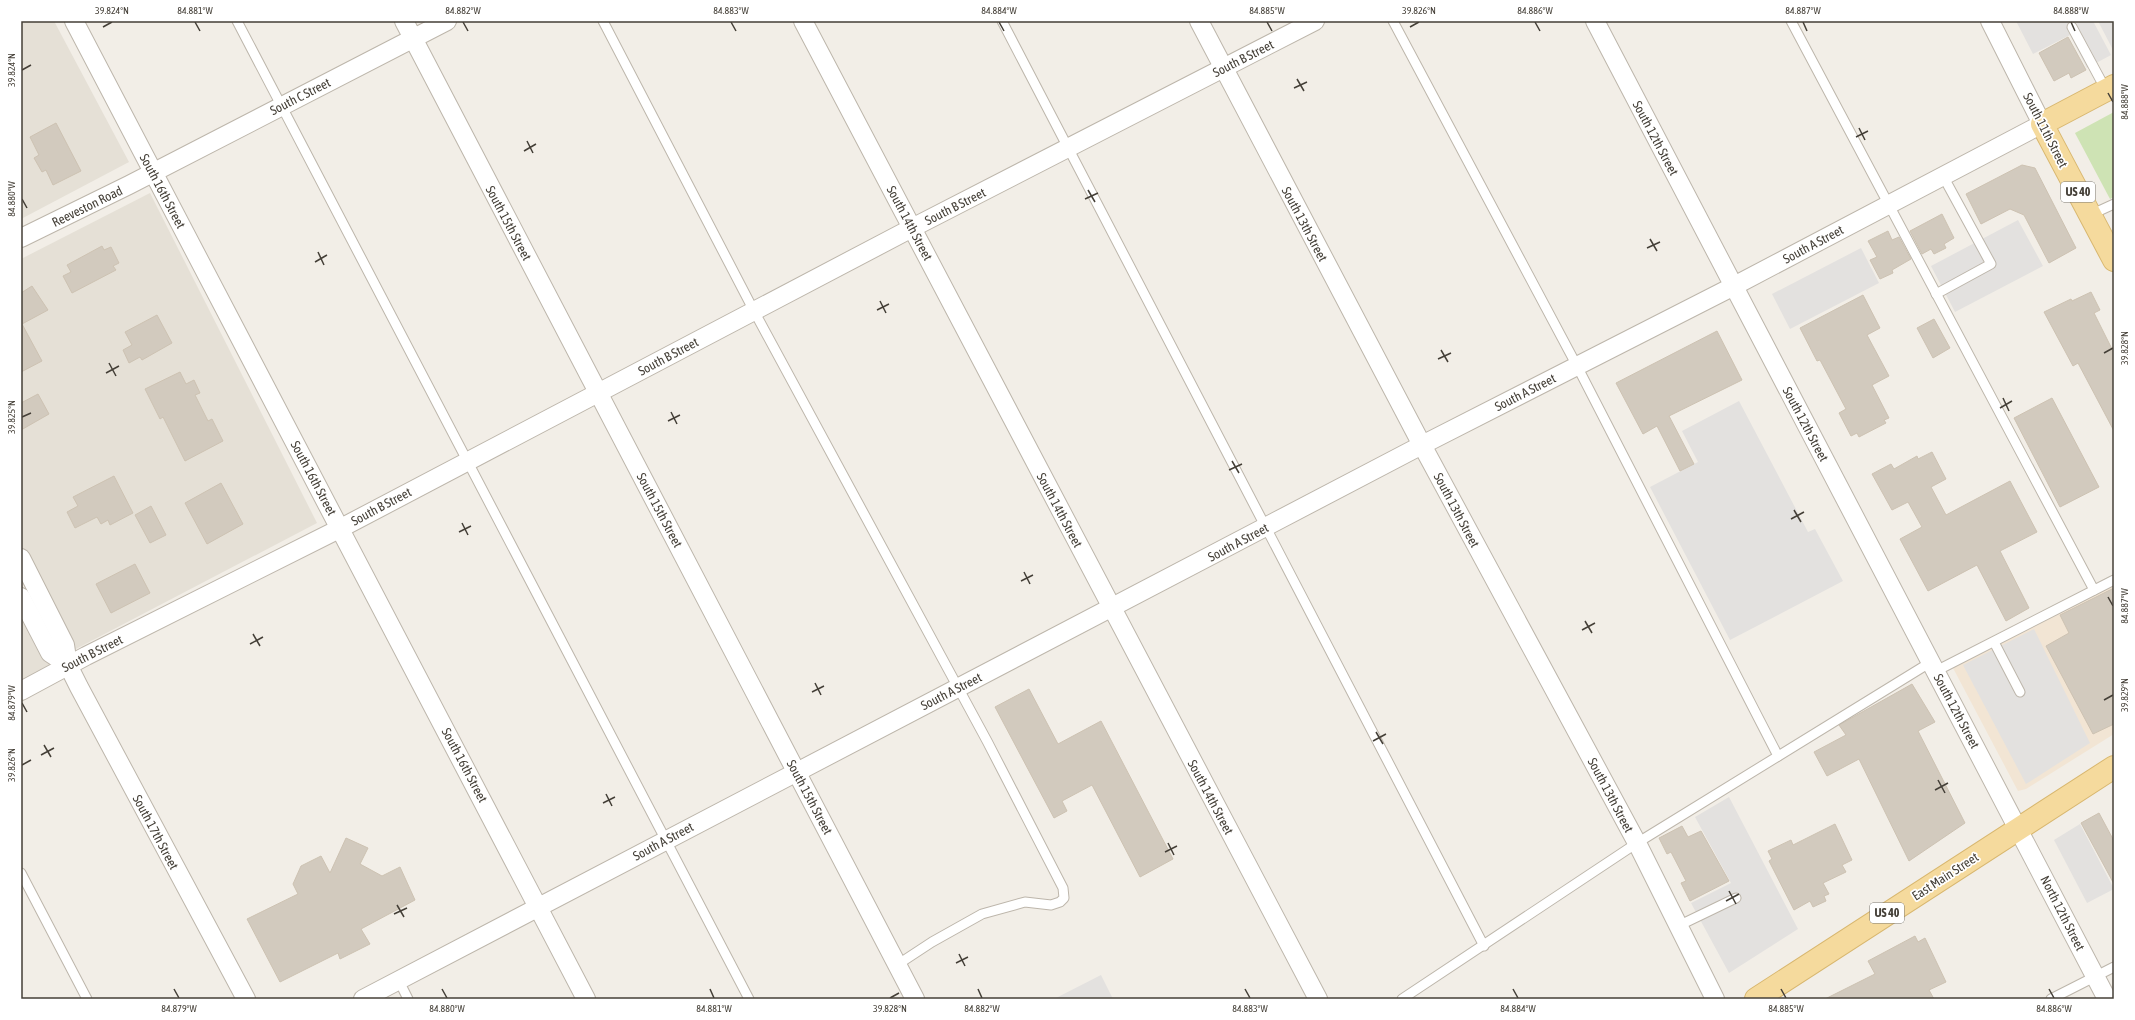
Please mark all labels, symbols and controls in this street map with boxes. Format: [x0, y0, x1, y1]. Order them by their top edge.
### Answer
text: 39.824°N [95, 5, 129, 16]
text: 84.881°W [177, 5, 213, 16]
text: 84.882°W [445, 5, 481, 16]
text: 84.883°W [713, 5, 749, 16]
text: 84.884°W [981, 5, 1017, 16]
text: 84.885°W [1249, 5, 1285, 16]
text: 39.826°N [1402, 5, 1436, 16]
text: 84.886°W [1517, 5, 1553, 16]
text: 84.887°W [1785, 5, 1821, 16]
text: 84.888°W [2053, 5, 2089, 16]
street label: South B Street [1210, 37, 1276, 80]
text: 39.824°N [6, 53, 17, 87]
street label: South C Street [267, 75, 333, 118]
text: 84.888°W [2119, 84, 2130, 120]
street label: South 11th Street [2020, 90, 2071, 170]
street label: South 12th Street [1630, 98, 1682, 178]
street label: South 16th Street [137, 151, 189, 231]
text: 84.880°W [6, 181, 17, 217]
road number: US 40 [2061, 182, 2095, 202]
street label: Reeveston Road [50, 183, 125, 230]
street label: South 15th Street [483, 183, 535, 263]
street label: South 14th Street [884, 183, 936, 263]
street label: South 13th Street [1279, 184, 1331, 264]
street label: South B Street [922, 185, 988, 228]
street label: South A Street [1780, 222, 1846, 267]
text: 39.828°N [2119, 331, 2130, 365]
street label: South B Street [636, 334, 701, 379]
street label: South A Street [1492, 371, 1558, 414]
street label: South 12th Street [1780, 384, 1832, 464]
text: 39.825°N [6, 400, 17, 434]
street label: South 16th Street [288, 438, 340, 518]
street label: South 15th Street [634, 470, 686, 550]
street label: South 14th Street [1034, 470, 1086, 550]
street label: South 13th Street [1431, 470, 1483, 550]
street label: South B Street [349, 484, 414, 529]
street label: South A Street [1205, 520, 1271, 565]
text: 84.887°W [2119, 588, 2130, 624]
street label: South B Street [59, 632, 125, 675]
street label: South A Street [918, 670, 984, 713]
street label: South 12th Street [1931, 671, 1983, 751]
text: 39.829°N [2119, 678, 2130, 712]
text: 84.879°W [6, 685, 17, 721]
street label: South 16th Street [439, 725, 491, 805]
text: 39.826°N [6, 748, 17, 782]
street label: South 13th Street [1585, 755, 1637, 835]
street label: South 15th Street [784, 757, 836, 837]
street label: South 14th Street [1185, 757, 1237, 837]
street label: South 17th Street [130, 792, 182, 872]
street label: South A Street [630, 819, 696, 864]
street label: East Main Street [1909, 849, 1981, 903]
street label: North 12th Street [2037, 873, 2088, 953]
road number: US 40 [1870, 903, 1904, 923]
text: 84.879°W [161, 1003, 197, 1014]
text: 84.880°W [429, 1003, 465, 1014]
text: 84.881°W [696, 1003, 732, 1014]
text: 39.828°N [873, 1003, 907, 1014]
text: 84.882°W [964, 1003, 1000, 1014]
text: 84.883°W [1232, 1003, 1268, 1014]
text: 84.884°W [1500, 1003, 1536, 1014]
text: 84.885°W [1768, 1003, 1804, 1014]
text: 84.886°W [2036, 1003, 2072, 1014]

